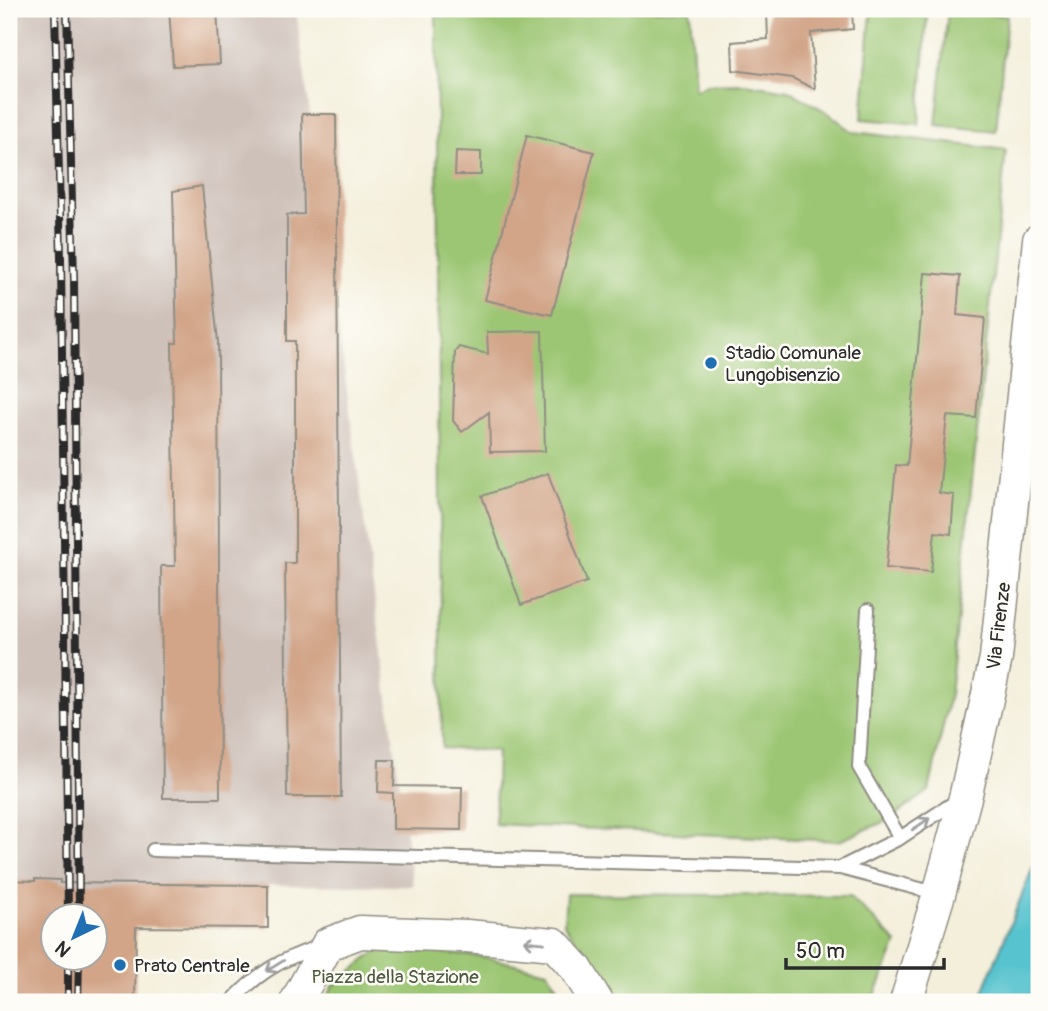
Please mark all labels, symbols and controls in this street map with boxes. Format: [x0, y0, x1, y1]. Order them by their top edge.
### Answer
place label: Stadio Comunale Lungobisenzio [725, 341, 861, 387]
marker: Stadio Comunale Lungobisenzio [703, 355, 719, 371]
street label: Via Firenze [982, 580, 1016, 671]
one-way arrow [911, 817, 931, 831]
north arrow [38, 902, 108, 972]
scale bar [786, 927, 943, 971]
text: N [50, 935, 76, 962]
one-way arrow [523, 936, 546, 949]
text: 50 m [796, 938, 845, 965]
place label: Prato Centrale [134, 954, 250, 978]
marker: Prato Centrale [112, 957, 128, 973]
one-way arrow [265, 959, 285, 973]
park label: Piazza della Stazione [311, 965, 479, 989]

